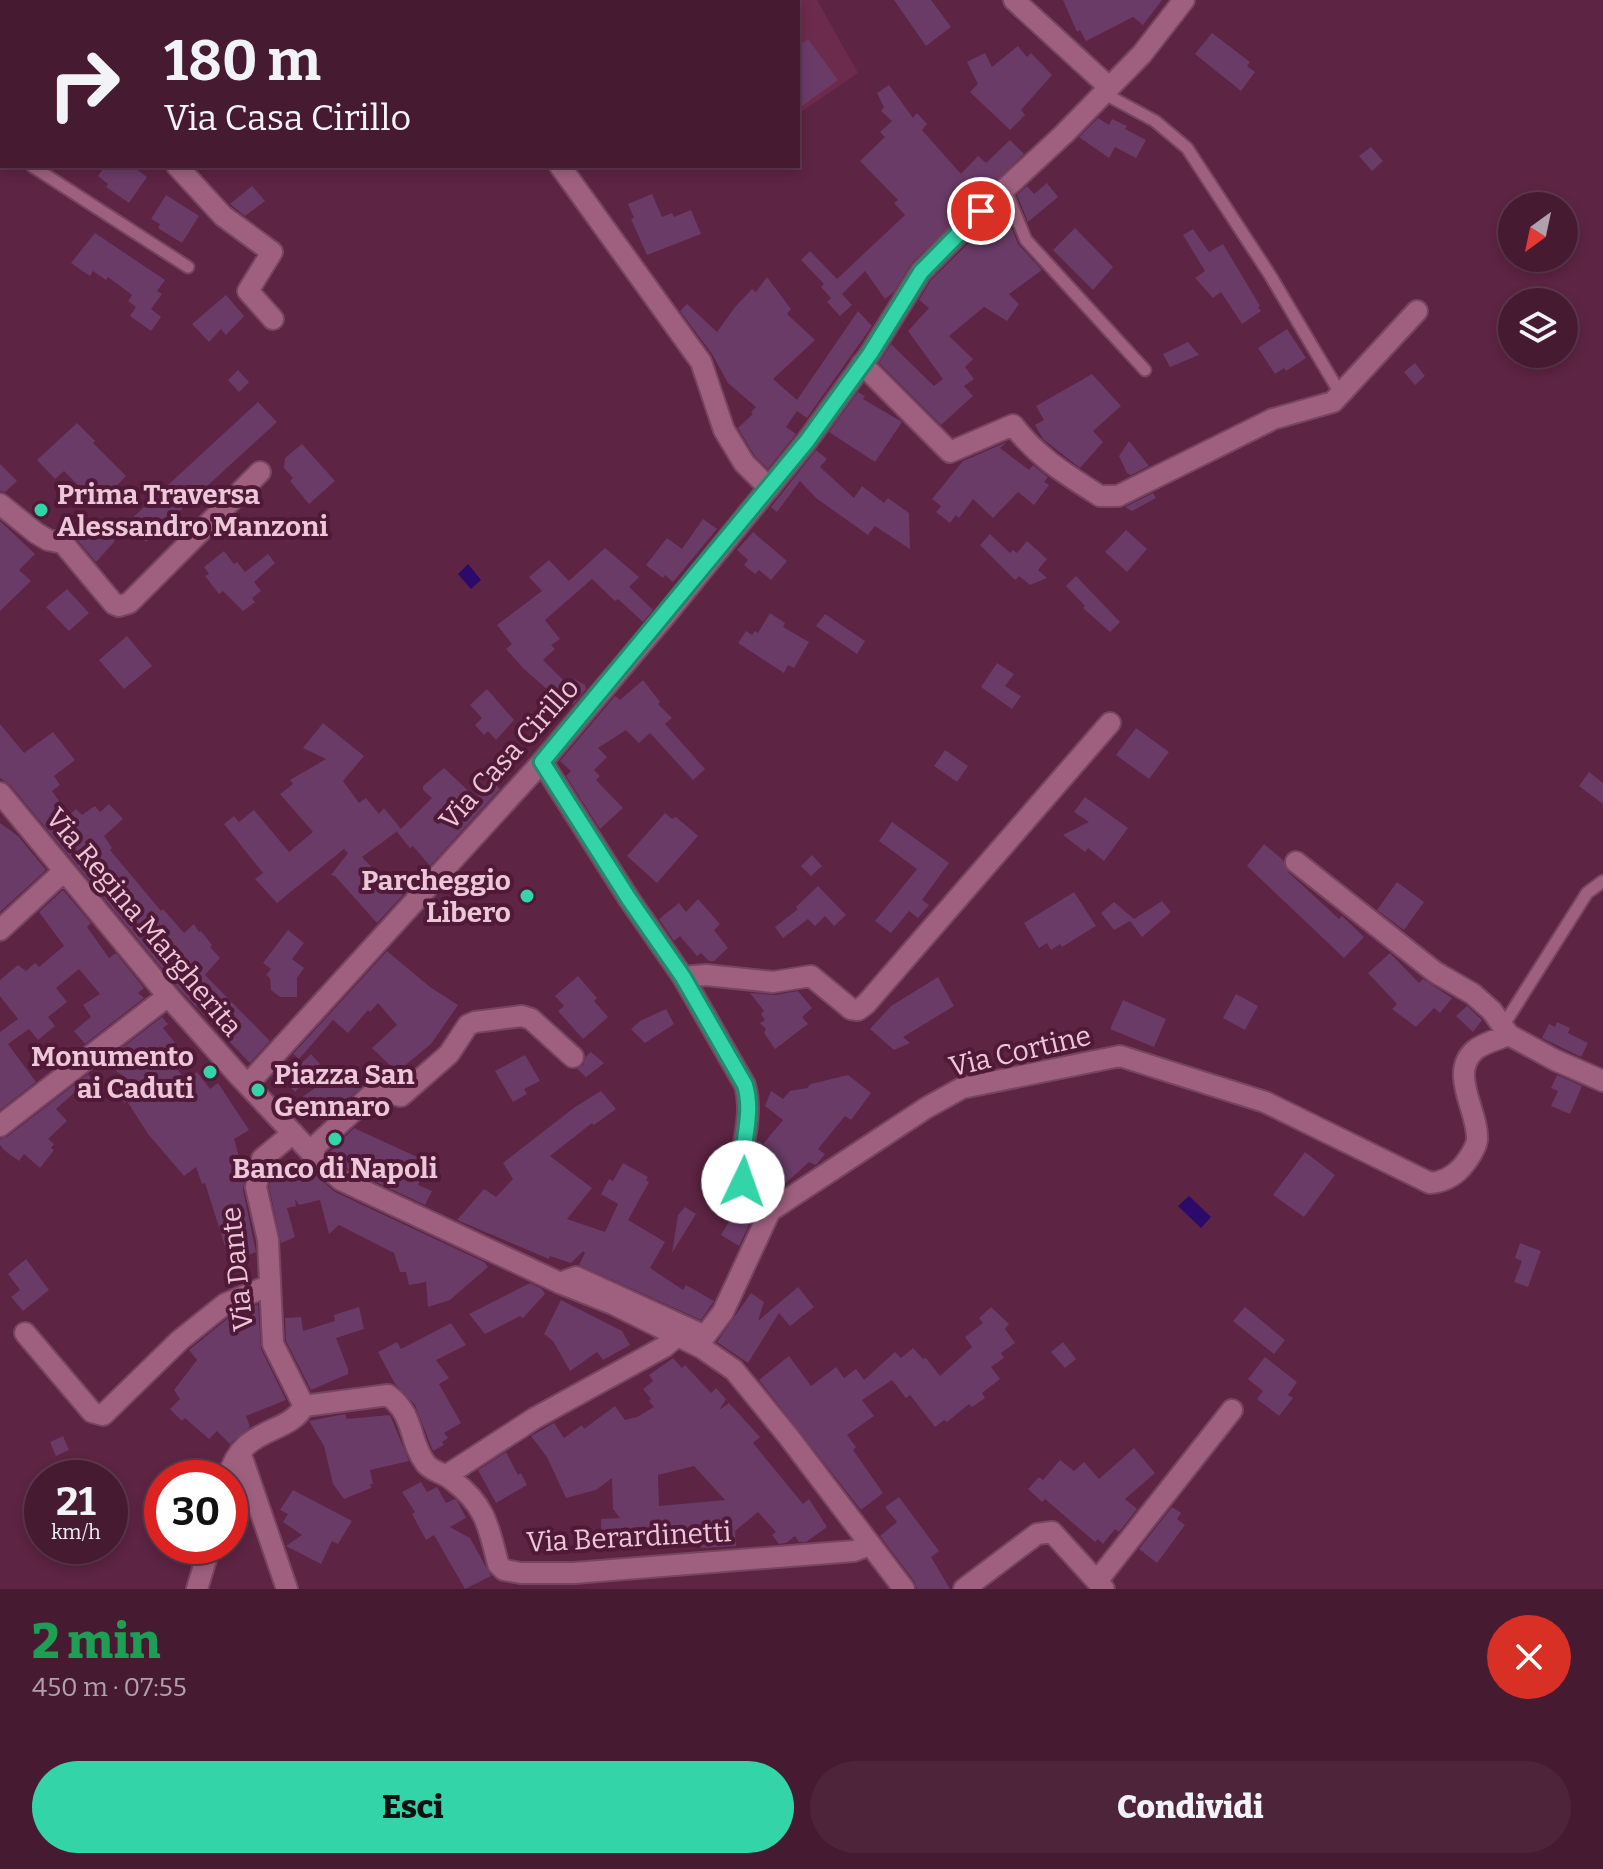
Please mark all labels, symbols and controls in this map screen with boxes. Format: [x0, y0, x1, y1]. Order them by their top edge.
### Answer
text: 180 m [164, 28, 321, 95]
icon: right [32, 32, 136, 136]
text: Via Casa Cirillo [164, 96, 411, 140]
pin [947, 177, 1015, 245]
icon: arrive [959, 189, 1003, 233]
north arrow [1498, 192, 1578, 272]
map controls [1498, 192, 1578, 368]
button: layers [1498, 288, 1578, 368]
place label: Prima Traversa Alessandro Manzoni [57, 478, 328, 543]
marker: Prima Traversa Alessandro Manzoni [32, 501, 50, 519]
street label: Via Casa Cirillo [432, 672, 586, 836]
street label: Via Regina Margherita [39, 801, 249, 1043]
place label: Parcheggio Libero [361, 864, 511, 929]
marker: Parcheggio Libero [518, 887, 536, 905]
street label: Via Cortine [946, 1019, 1094, 1083]
place label: Monumento ai Caduti [31, 1040, 194, 1105]
place label: Piazza San Gennaro [274, 1058, 414, 1123]
marker: Monumento ai Caduti [201, 1063, 219, 1081]
marker: Piazza San Gennaro [249, 1081, 267, 1099]
marker: Banco di Napoli [326, 1130, 344, 1148]
position arrow [701, 1140, 785, 1224]
place label: Banco di Napoli [232, 1152, 438, 1185]
street label: Via Dante [214, 1205, 260, 1333]
speed limit sign: 30 [144, 1460, 248, 1564]
text: 21 [56, 1478, 96, 1526]
street label: Via Berardinetti [526, 1515, 732, 1559]
text: km/h [51, 1520, 101, 1544]
text: 2 min [32, 1613, 160, 1671]
button: close [1487, 1615, 1571, 1699]
text: 450 m · 07:55 [32, 1672, 187, 1703]
button: Esci [32, 1761, 794, 1853]
button: Condividi [810, 1761, 1571, 1853]

